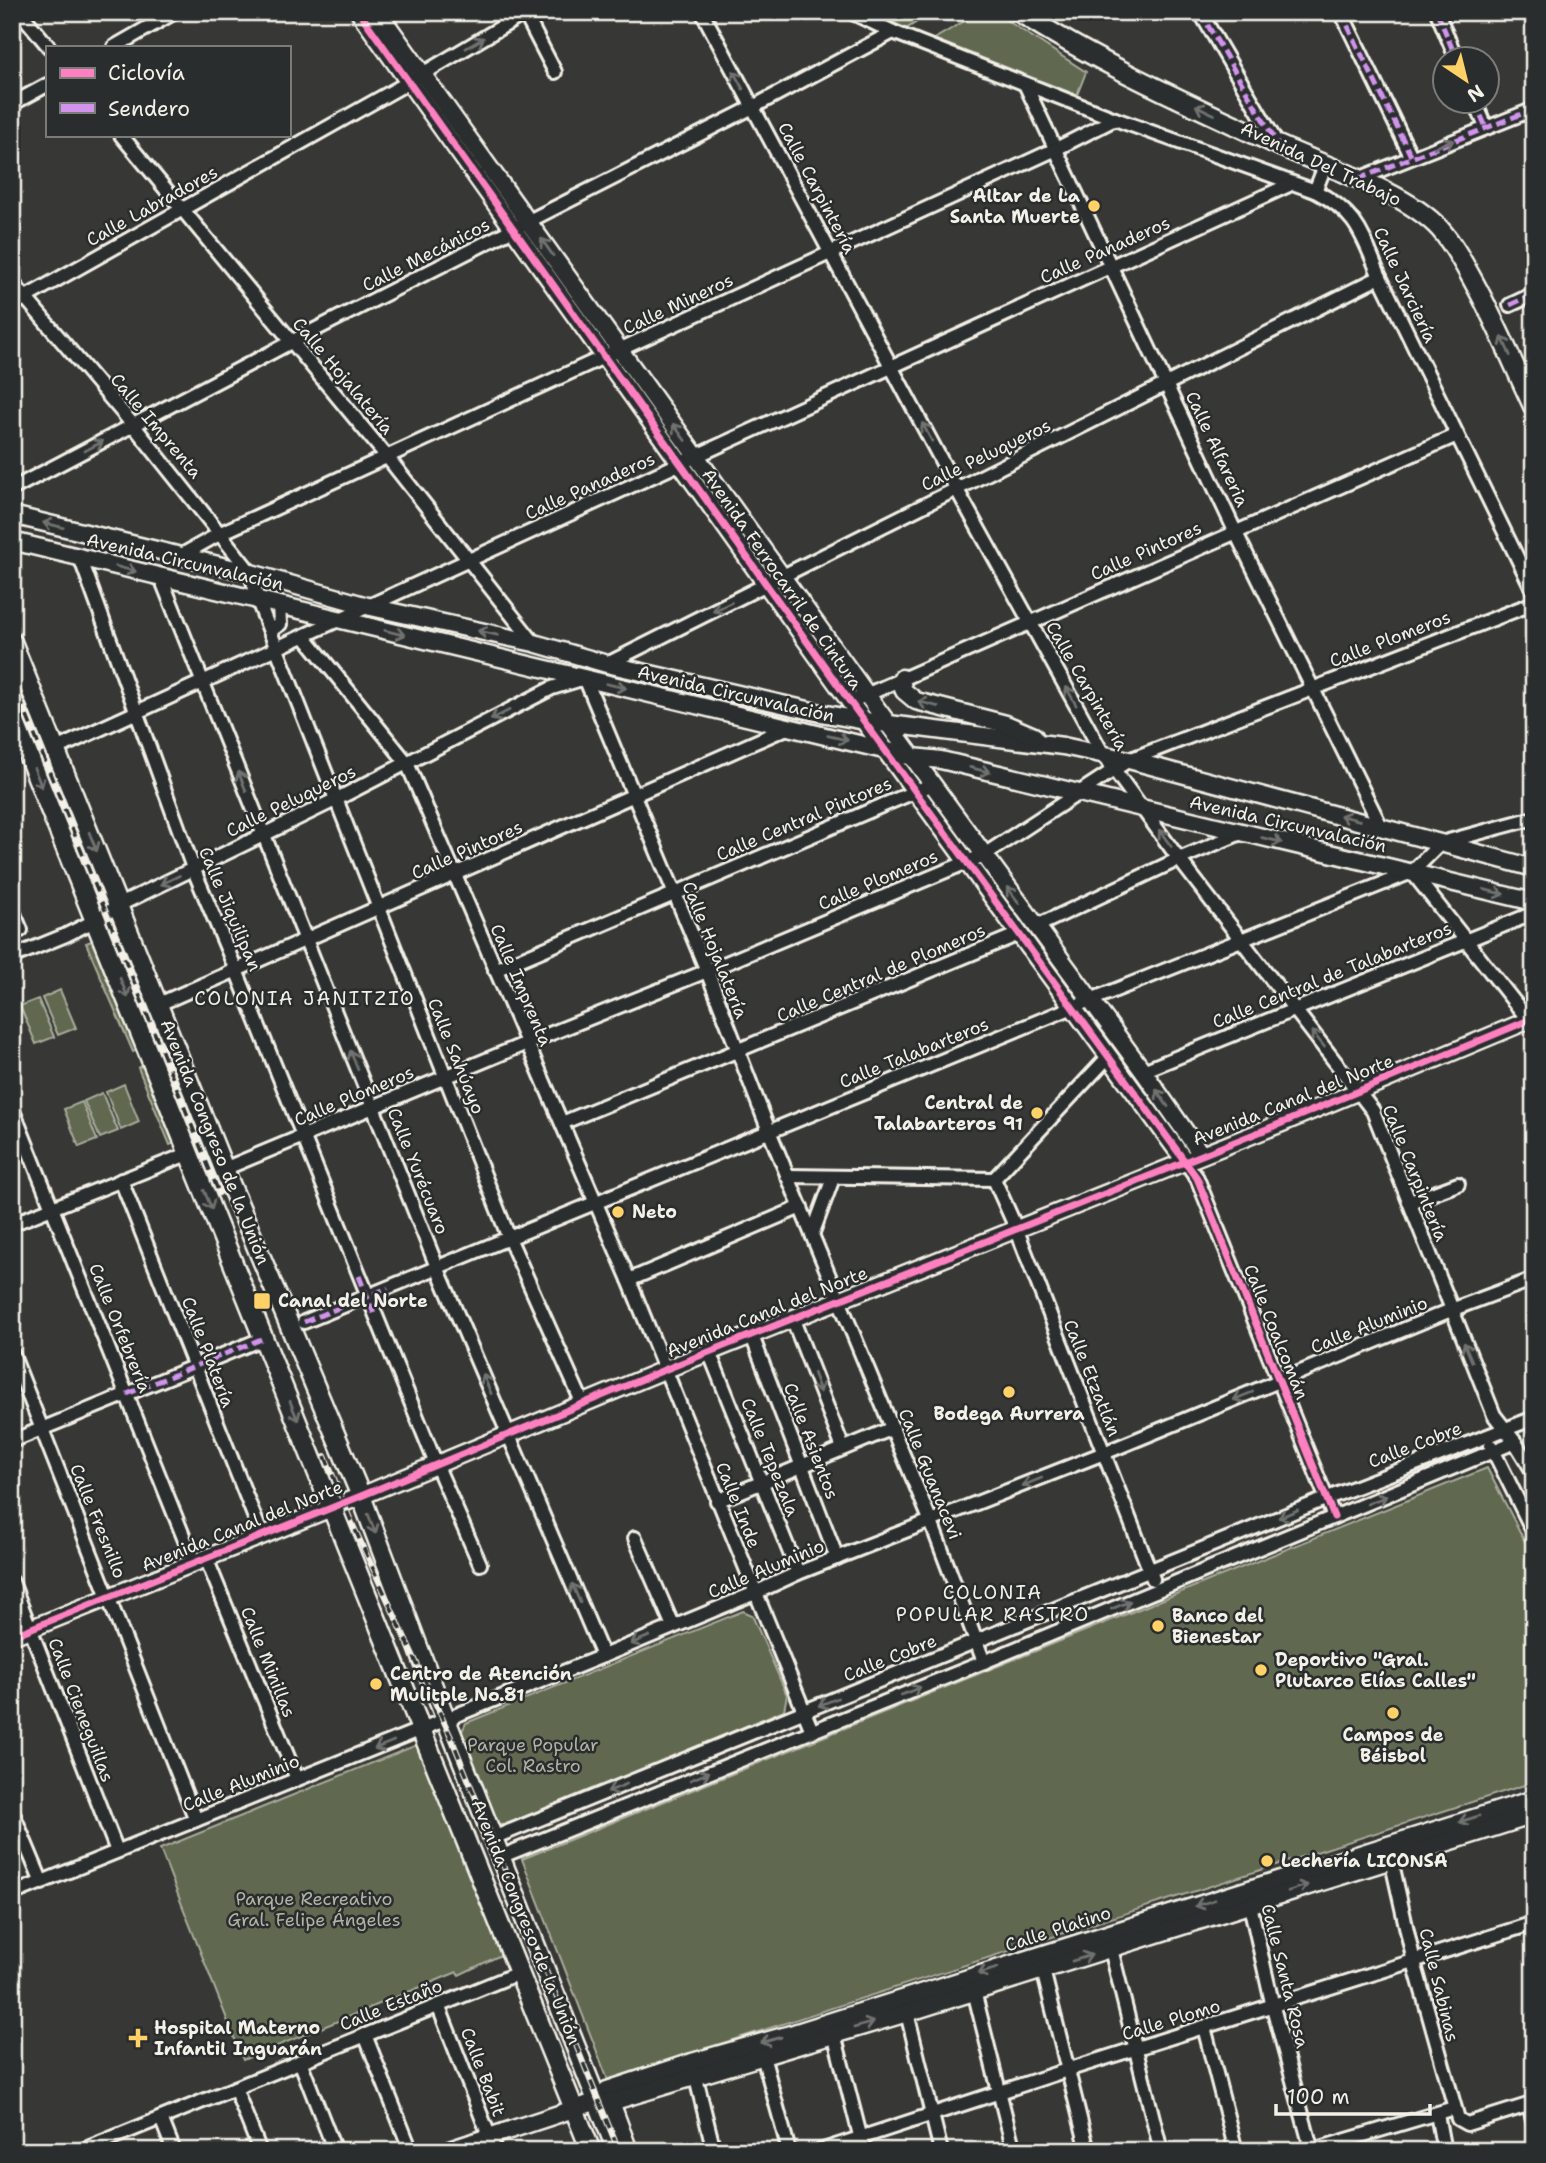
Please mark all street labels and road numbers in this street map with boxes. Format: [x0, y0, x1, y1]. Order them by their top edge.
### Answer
street label: Avenida Del Trabajo [1237, 116, 1405, 212]
street label: Calle Carpintería [772, 118, 862, 258]
street label: Calle Labradores [82, 160, 222, 252]
street label: Calle Panaderos [1036, 211, 1174, 289]
street label: Calle Mecánicos [358, 213, 494, 297]
street label: Calle Jarciería [1368, 223, 1442, 347]
street label: Calle Mineros [619, 268, 737, 340]
street label: Calle Hojalatería [287, 312, 399, 440]
street label: Calle Imprenta [105, 368, 207, 484]
street label: Calle Alfareria [1180, 387, 1254, 511]
street label: Calle Peluqueros [917, 413, 1055, 497]
street label: Calle Panaderos [521, 447, 659, 525]
street label: Avenida Ferrocarril de Cintura [696, 464, 868, 694]
street label: Calle Pintores [1087, 516, 1205, 586]
street label: Avenida Circunvalación [84, 528, 286, 596]
street label: Calle Plomeros [1326, 605, 1454, 673]
street label: Calle Carpintería [1040, 617, 1134, 755]
street label: Avenida Circunvalación [635, 660, 837, 728]
street label: Calle Peluqueros [222, 759, 360, 843]
street label: Calle Central Pintores [713, 771, 895, 867]
street label: Avenida Circunvalación [1187, 790, 1389, 858]
street label: Calle Pintores [408, 815, 526, 885]
street label: Calle Jiquilipan [193, 843, 267, 975]
street label: Calle Plomeros [814, 844, 942, 916]
street label: Calle Hojalatería [677, 878, 753, 1022]
street label: Calle Central de Talabarteros [1209, 916, 1455, 1034]
street label: Calle Central de Plomeros [773, 918, 989, 1028]
street label: Calle Imprenta [484, 920, 558, 1050]
street label: Calle Sahúayo [422, 994, 490, 1118]
street label: Calle Talabarteros [836, 1012, 992, 1094]
street label: Avenida Congreso de la Unión [155, 1016, 275, 1268]
street label: Avenida Canal del Norte [1189, 1049, 1397, 1151]
street label: Calle Plomeros [290, 1060, 418, 1132]
street label: Calle Carpintería [1377, 1101, 1453, 1245]
street label: Calle Yurécuaro [382, 1104, 454, 1238]
street label: Calle Orfebrería [83, 1260, 157, 1396]
street label: Avenida Canal del Norte [663, 1261, 871, 1363]
street label: Calle Coalcomán [1238, 1261, 1314, 1403]
street label: Calle Aluminio [1307, 1291, 1431, 1359]
street label: Calle Platería [176, 1293, 240, 1411]
street label: Calle Etzatlán [1058, 1316, 1126, 1440]
street label: Calle Asientos [778, 1379, 844, 1503]
street label: Calle Tepezala [735, 1394, 805, 1520]
street label: Calle Guanacevi [893, 1405, 967, 1543]
street label: Calle Cobre [1365, 1416, 1465, 1474]
street label: Calle Inde [710, 1458, 766, 1552]
street label: Calle Fresnillo [64, 1460, 132, 1582]
street label: Avenida Canal del Norte [138, 1475, 346, 1577]
street label: Calle Aluminio [704, 1534, 828, 1604]
street label: Calle Minillas [235, 1603, 301, 1721]
street label: Calle Cobre [840, 1628, 940, 1688]
street label: Calle Cieneguillas [42, 1634, 120, 1786]
street label: Calle Aluminio [179, 1749, 303, 1817]
street label: Avenida Congreso de la Unión [466, 1796, 586, 2048]
street label: Calle Platino [1002, 1901, 1114, 1957]
street label: Calle Santa Rosa [1255, 1901, 1315, 2051]
street label: Calle Sabinas [1413, 1926, 1465, 2044]
street label: Calle Estaño [336, 1973, 446, 2037]
street label: Calle Plomo [1119, 1994, 1223, 2046]
street label: Calle Babit [455, 2024, 511, 2120]

